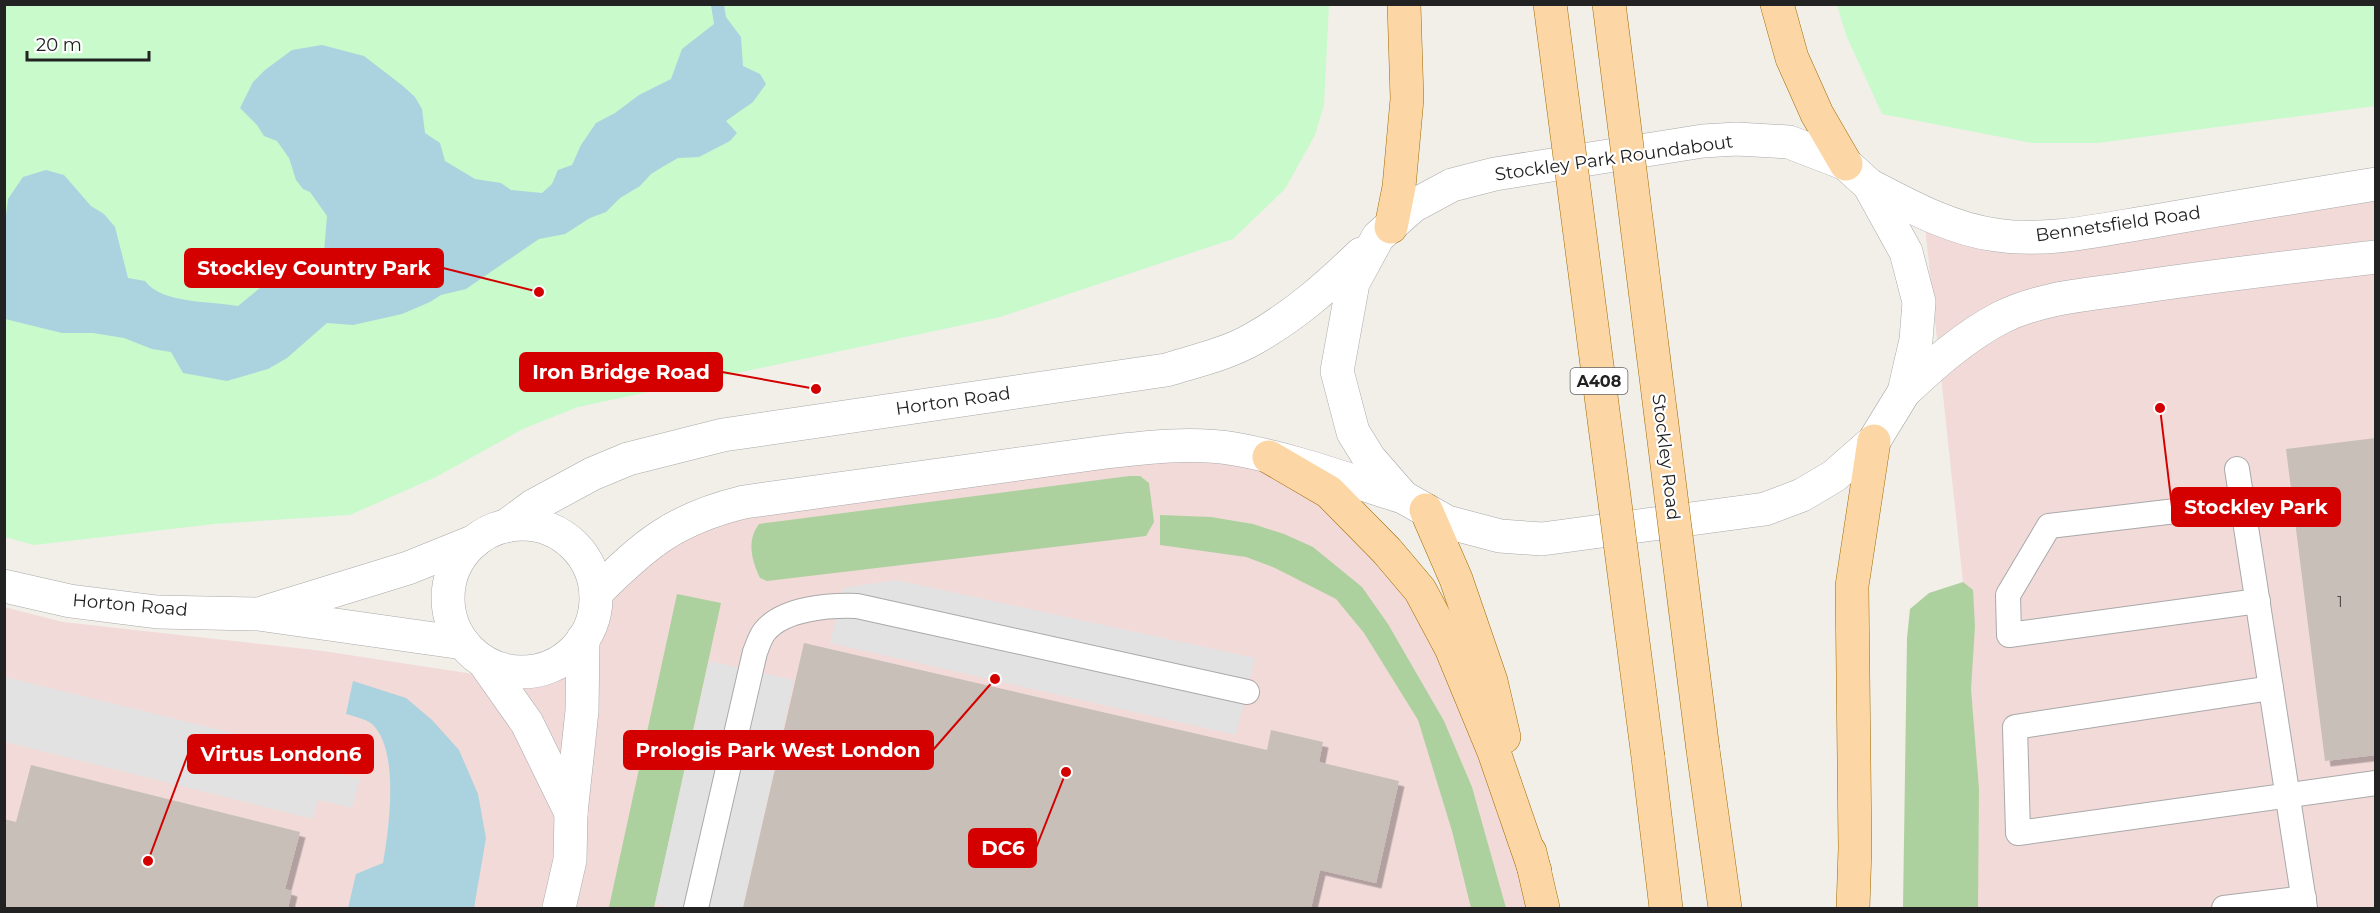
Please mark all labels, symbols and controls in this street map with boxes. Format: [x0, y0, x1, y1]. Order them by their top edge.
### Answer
scale bar [27, 24, 148, 62]
text: 20 m [36, 34, 82, 56]
street label: Stockley Park Roundabout [1493, 130, 1735, 186]
street label: Bennetsfield Road [2034, 202, 2202, 246]
callout: Stockley Country Park [185, 249, 443, 287]
text: Stockley Country Park [197, 256, 432, 280]
callout: Iron Bridge Road [520, 353, 722, 391]
text: Iron Bridge Road [532, 360, 710, 384]
road number: A408 [1570, 368, 1628, 394]
street label: Horton Road [894, 382, 1012, 420]
street label: Stockley Road [1647, 393, 1685, 521]
callout: Stockley Park [2172, 488, 2340, 526]
text: Stockley Park [2184, 495, 2329, 519]
street label: Horton Road [71, 589, 189, 621]
house number: 1 [2337, 592, 2343, 611]
callout: Prologis Park West London [624, 731, 933, 769]
callout: Virtus London6 [188, 735, 373, 773]
text: Prologis Park West London [636, 738, 920, 762]
text: Virtus London6 [200, 742, 362, 766]
callout: DC6 [969, 829, 1036, 867]
text: DC6 [981, 836, 1025, 860]

